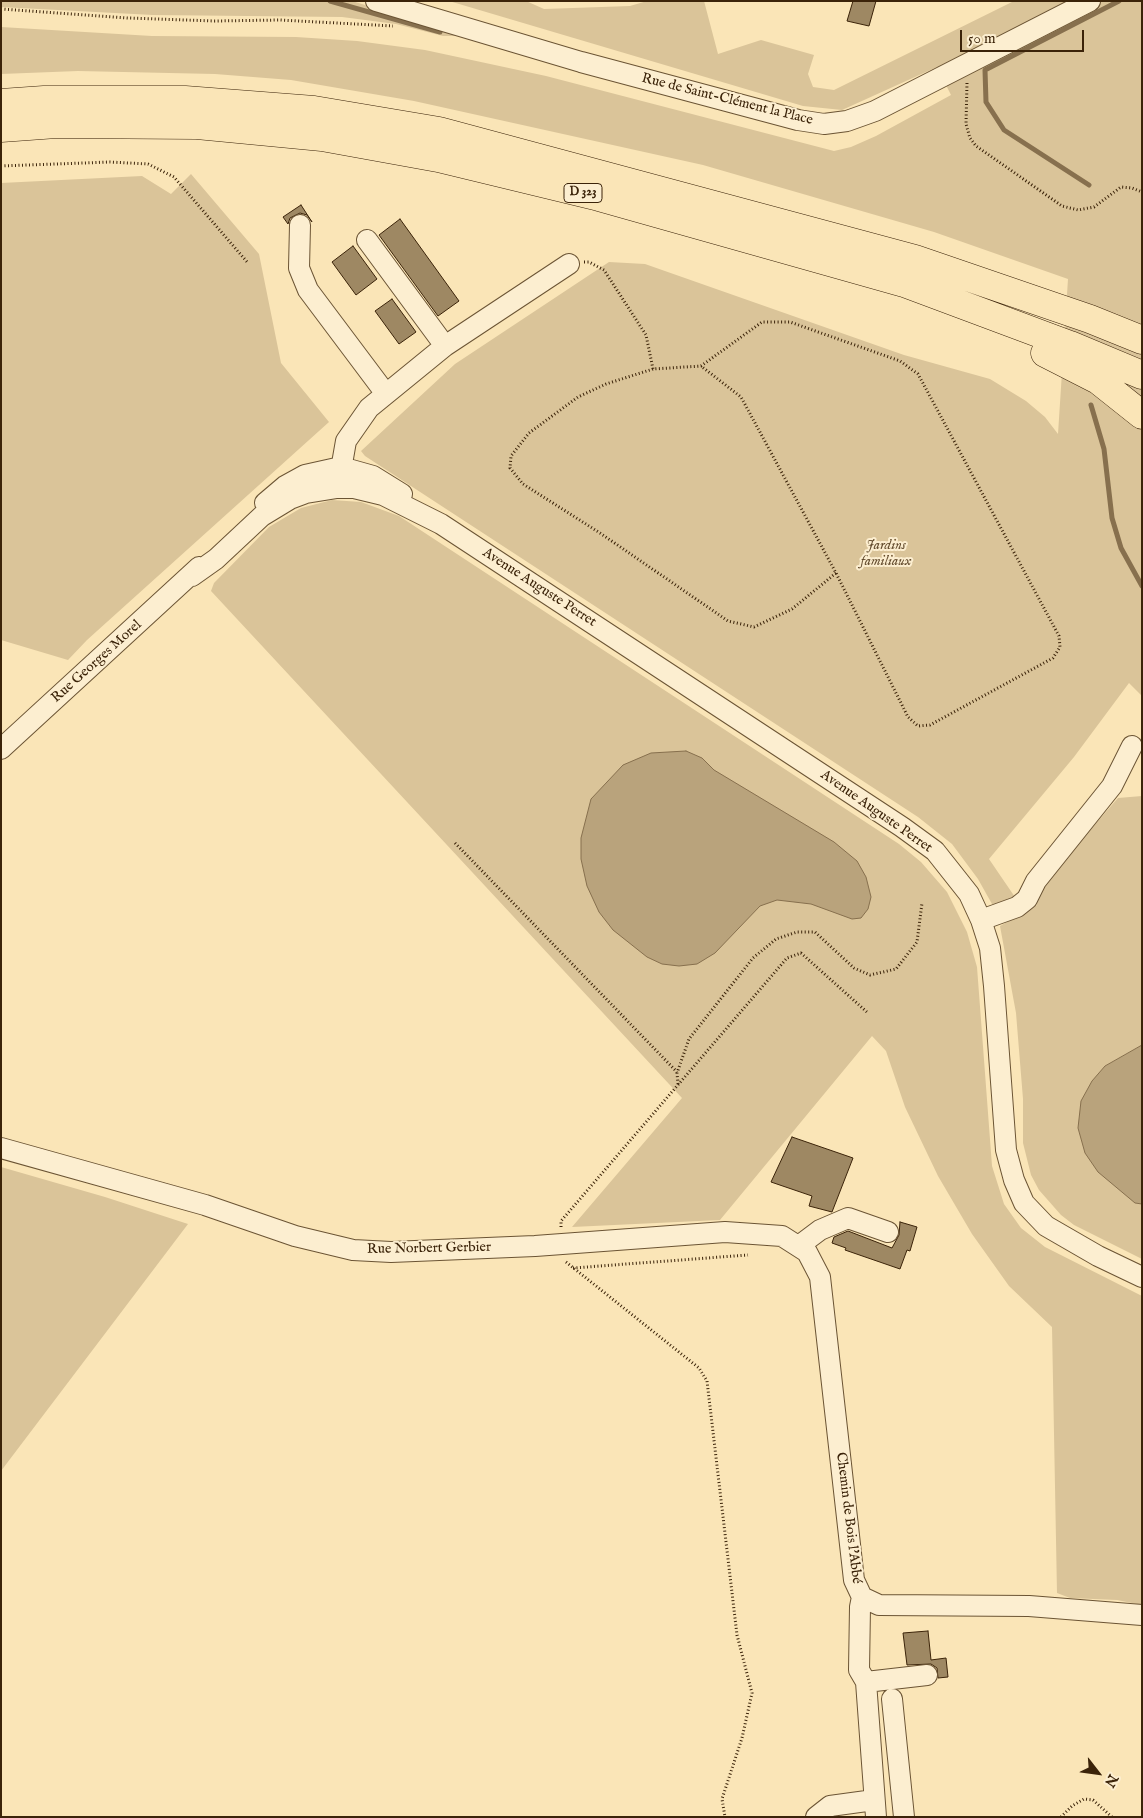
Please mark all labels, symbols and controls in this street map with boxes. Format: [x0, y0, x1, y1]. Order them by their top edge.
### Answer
scale bar [963, 20, 1087, 52]
text: 50 m [968, 29, 996, 48]
street label: Rue de Saint-Clément la Place [640, 71, 814, 129]
road number: D 323 [564, 184, 602, 202]
park label: Jardins familiaux [861, 538, 911, 570]
street label: Avenue Auguste Perret [479, 545, 599, 631]
street label: Rue Georges Morel [48, 617, 146, 707]
street label: Avenue Auguste Perret [817, 767, 935, 857]
street label: Rue Norbert Gerbier [367, 1240, 491, 1258]
street label: Chemin de Bois l'Abbé [832, 1451, 864, 1585]
north arrow [1073, 1748, 1123, 1798]
text: N [1100, 1771, 1122, 1790]

